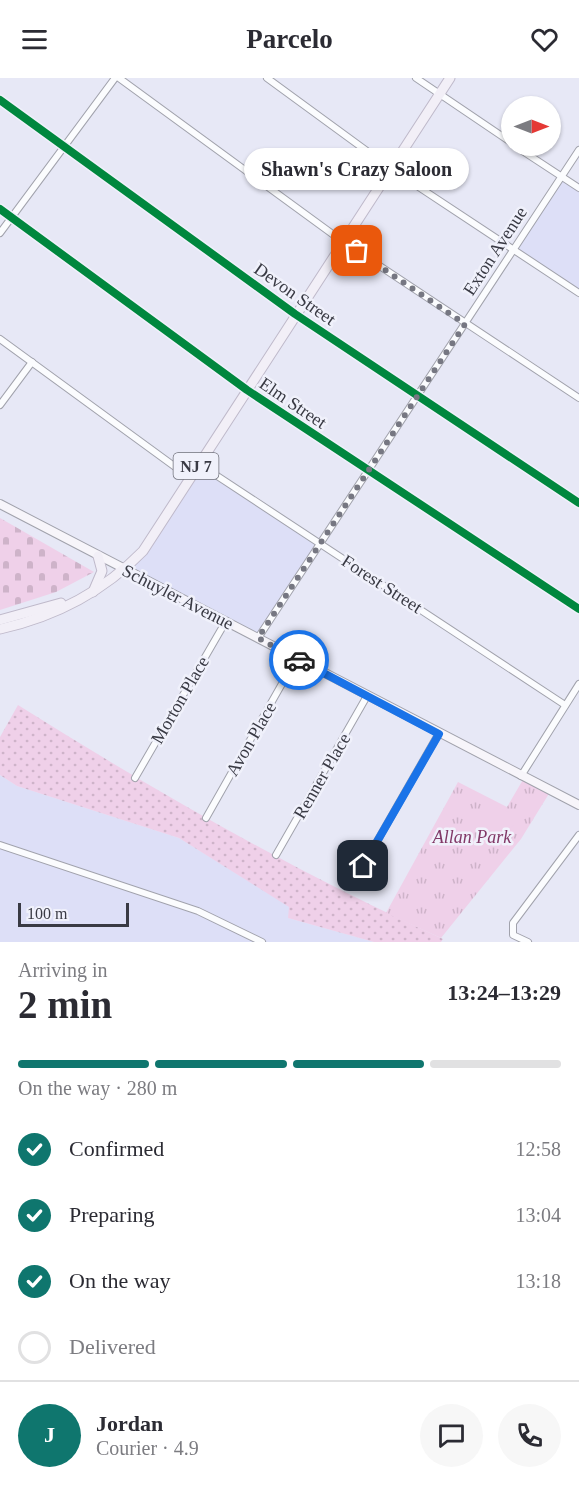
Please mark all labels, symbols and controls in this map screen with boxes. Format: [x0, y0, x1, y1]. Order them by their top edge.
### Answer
icon: menu [18, 23, 51, 56]
icon: heart [528, 23, 561, 56]
text: Parcelo [246, 24, 333, 54]
north arrow [501, 96, 561, 156]
map controls [501, 96, 561, 156]
callout: Shawn's Crazy Saloon [244, 149, 470, 191]
text: Shawn's Crazy Saloon [261, 158, 452, 180]
street label: Exton Avenue [459, 203, 531, 299]
pin [331, 225, 382, 276]
icon: bag [340, 234, 373, 267]
street label: Devon Street [251, 259, 339, 329]
street label: Elm Street [256, 373, 330, 433]
road number: NJ 7 [174, 453, 218, 479]
street label: Forest Street [338, 551, 426, 617]
street label: Schuyler Avenue [119, 560, 237, 634]
courier [269, 630, 329, 690]
icon: car [283, 644, 316, 677]
street label: Morton Place [147, 653, 213, 747]
street label: Avon Place [222, 698, 280, 780]
street label: Renner Place [289, 730, 355, 822]
park label: Allan Park [432, 827, 512, 847]
pin [337, 840, 388, 891]
icon: home [346, 849, 379, 882]
scale bar [18, 900, 129, 928]
text: 100 m [27, 905, 67, 922]
text: Arriving in [18, 959, 107, 981]
text: 13:24–13:29 [447, 980, 561, 1005]
text: 2 min [18, 983, 112, 1026]
text: On the way · 280 m [18, 1077, 177, 1099]
icon: check [18, 1133, 51, 1166]
text: Confirmed [69, 1136, 164, 1161]
text: 12:58 [515, 1138, 561, 1160]
icon: check [18, 1199, 51, 1232]
text: Preparing [69, 1202, 155, 1227]
text: 13:04 [515, 1204, 561, 1226]
icon: check [18, 1265, 51, 1298]
text: On the way [69, 1268, 170, 1293]
text: 13:18 [515, 1270, 561, 1292]
text: Delivered [69, 1334, 156, 1359]
button: chat [420, 1404, 483, 1467]
button: phone [498, 1404, 561, 1467]
text: Jordan [96, 1411, 163, 1436]
text: J [44, 1422, 55, 1447]
text: Courier · 4.9 [96, 1437, 199, 1459]

